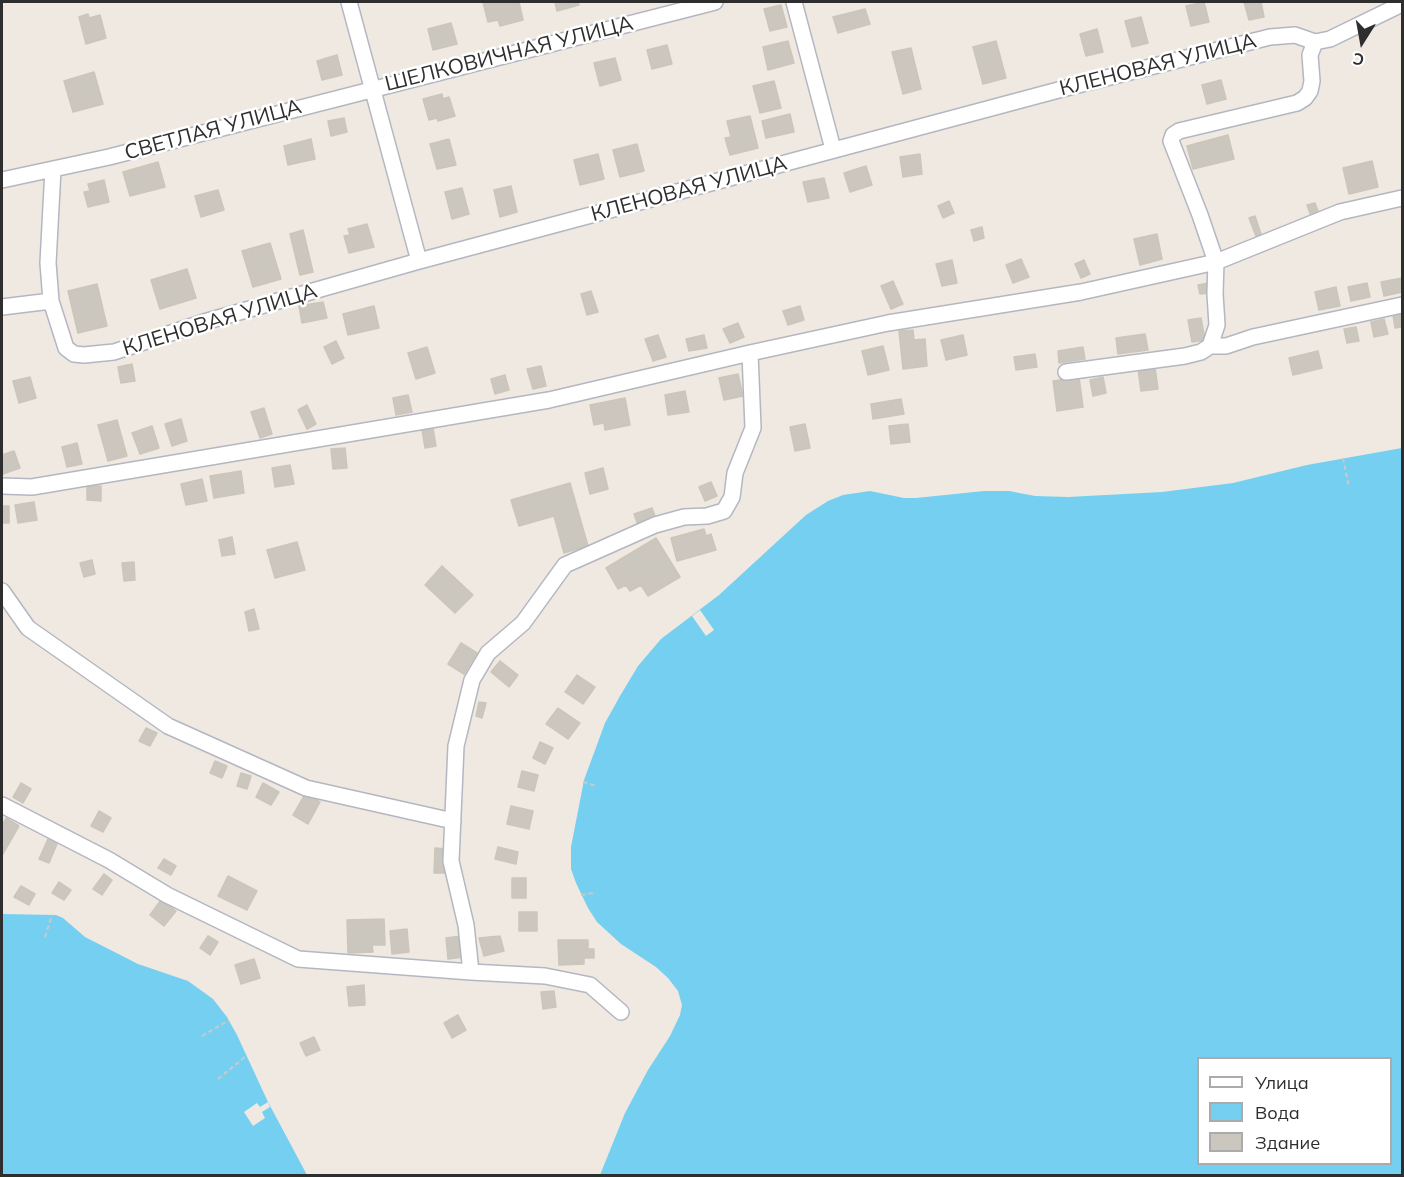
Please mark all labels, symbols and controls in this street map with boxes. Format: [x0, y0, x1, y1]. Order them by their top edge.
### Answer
street label: ШЕЛКОВИЧНАЯ УЛИЦА [382, 11, 636, 97]
north arrow [1332, 12, 1392, 72]
street label: КЛЕНОВАЯ УЛИЦА [1057, 28, 1259, 102]
text: С [1351, 49, 1366, 71]
street label: СВЕТЛАЯ УЛИЦА [122, 94, 304, 166]
street label: КЛЕНОВАЯ УЛИЦА [588, 151, 790, 227]
street label: КЛЕНОВАЯ УЛИЦА [120, 278, 320, 362]
legend [1197, 1057, 1392, 1165]
text: Улица [1255, 1071, 1309, 1094]
text: Вода [1255, 1101, 1300, 1124]
text: Здание [1255, 1131, 1320, 1154]

